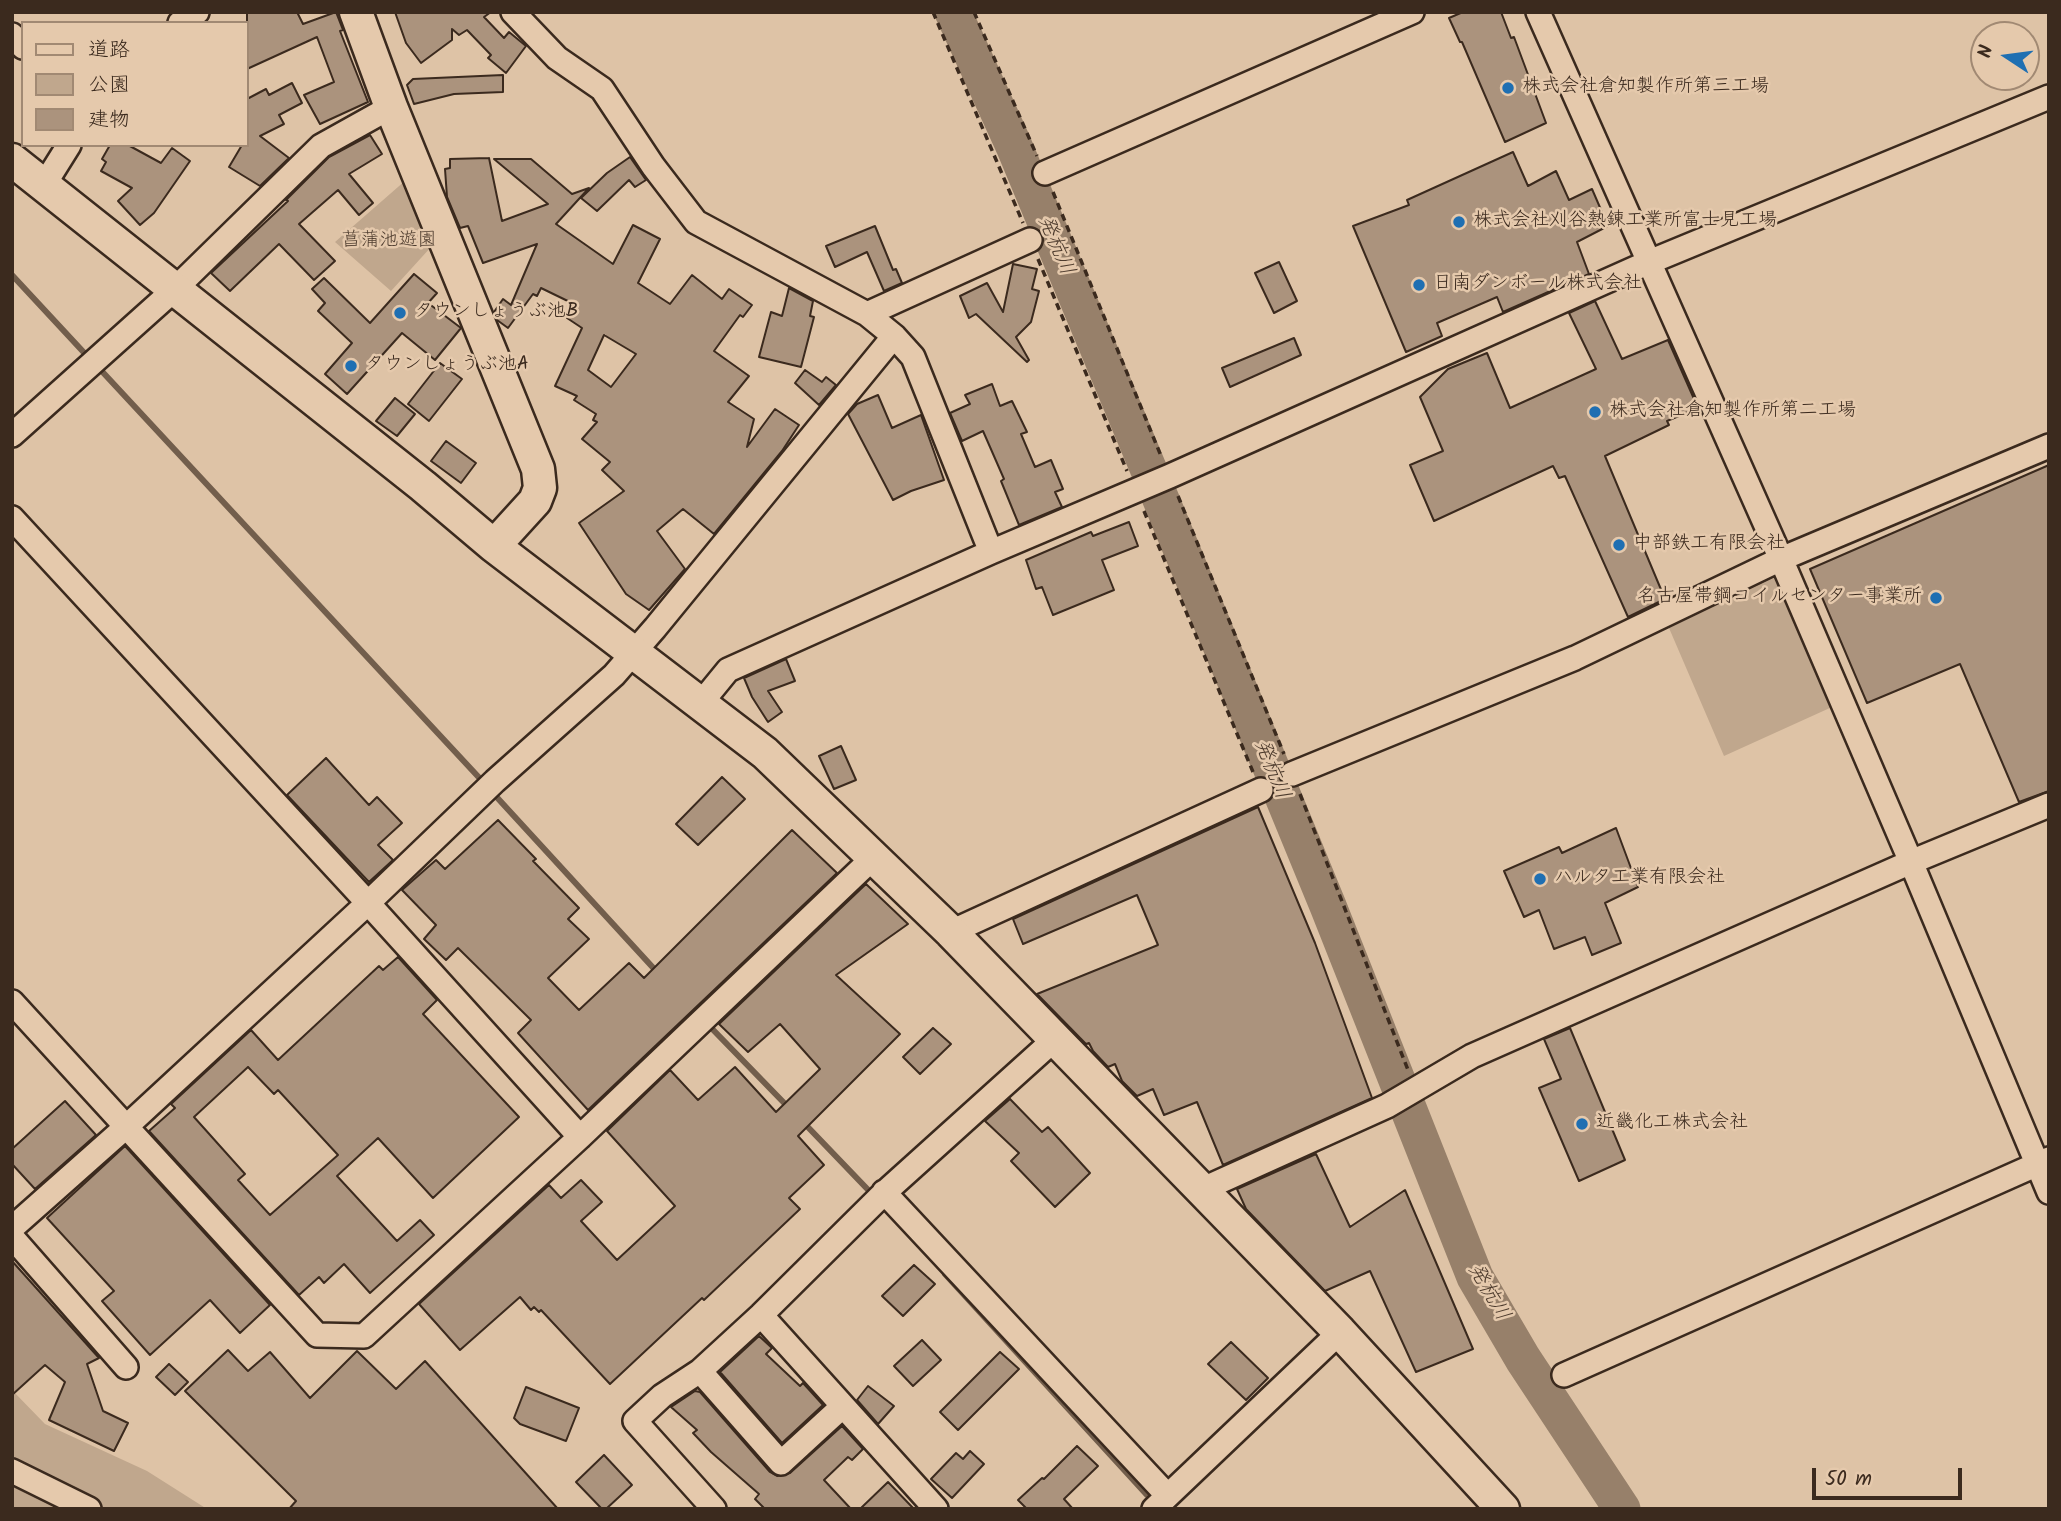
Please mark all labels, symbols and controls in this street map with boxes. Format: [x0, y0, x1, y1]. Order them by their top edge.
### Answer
legend [21, 21, 248, 147]
north arrow [1970, 21, 2040, 91]
text: 道路 [88, 34, 130, 67]
text: N [1971, 43, 2002, 61]
text: 公園 [88, 69, 130, 102]
place label: 株式会社倉知製作所第三工場 [1522, 77, 1769, 99]
marker: 株式会社倉知製作所第三工場 [1500, 80, 1516, 96]
text: 建物 [88, 104, 130, 137]
place label: 株式会社刈谷熱錬工業所富士見工場 [1473, 211, 1777, 233]
water label: 発杭川 [1030, 212, 1078, 280]
marker: 株式会社刈谷熱錬工業所富士見工場 [1451, 214, 1467, 230]
park label: 菖蒲池遊園 [342, 231, 436, 253]
place label: 日南ダンボール株式会社 [1433, 274, 1642, 296]
marker: 日南ダンボール株式会社 [1411, 277, 1427, 293]
place label: タウンしょうぶ池B [414, 302, 578, 324]
marker: タウンしょうぶ池B [392, 305, 408, 321]
place label: タウンしょうぶ池A [365, 355, 529, 377]
marker: タウンしょうぶ池A [343, 358, 359, 374]
place label: 株式会社倉知製作所第二工場 [1609, 401, 1856, 423]
marker: 株式会社倉知製作所第二工場 [1587, 404, 1603, 420]
place label: 中部鉄工有限会社 [1633, 534, 1785, 556]
marker: 中部鉄工有限会社 [1611, 537, 1627, 553]
place label: 名古屋帯鋼コイルセンター事業所 [1637, 587, 1922, 609]
marker: 名古屋帯鋼コイルセンター事業所 [1928, 590, 1944, 606]
water label: 発杭川 [1247, 736, 1293, 804]
place label: ハルタ工業有限会社 [1554, 868, 1725, 890]
marker: ハルタ工業有限会社 [1532, 871, 1548, 887]
place label: 近畿化工株式会社 [1596, 1113, 1748, 1135]
marker: 近畿化工株式会社 [1574, 1116, 1590, 1132]
water label: 発杭川 [1460, 1259, 1514, 1327]
scale bar [1816, 1454, 1966, 1498]
text: 50 m [1825, 1463, 1872, 1496]

